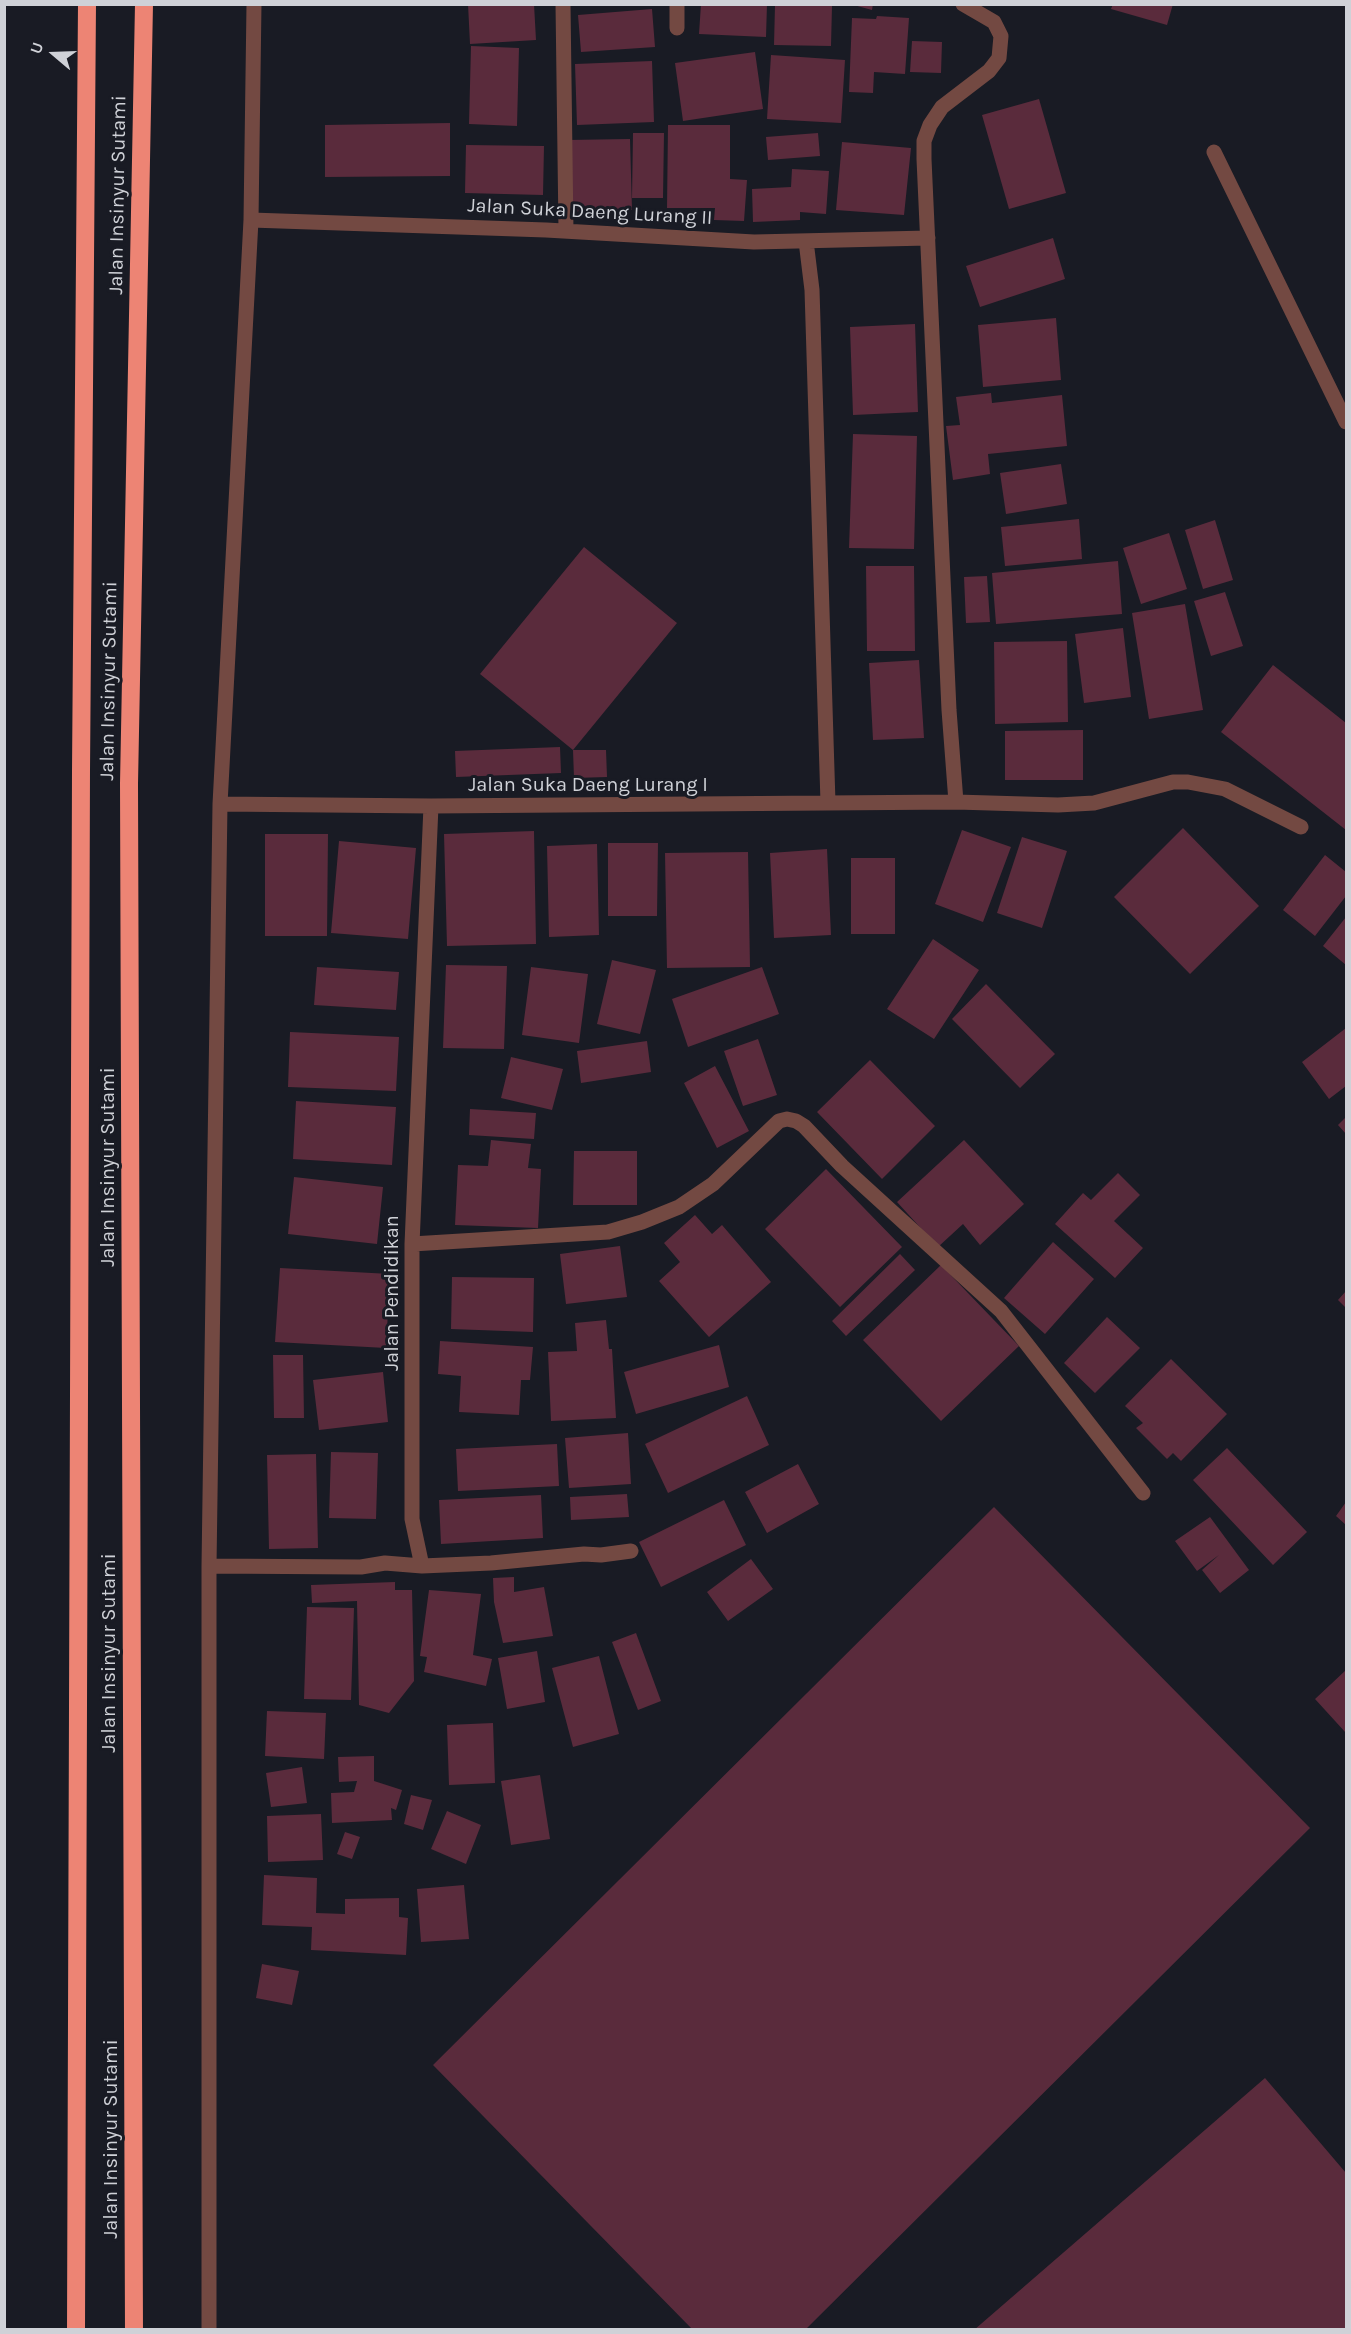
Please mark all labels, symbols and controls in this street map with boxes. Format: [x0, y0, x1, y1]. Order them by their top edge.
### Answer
north arrow [24, 24, 84, 84]
text: U [26, 40, 47, 56]
street label: Jalan Insinyur Sutami [104, 95, 132, 295]
street label: Jalan Suka Daeng Lurang II [467, 194, 713, 230]
street label: Jalan Insinyur Sutami [95, 581, 123, 781]
street label: Jalan Suka Daeng Lurang I [468, 773, 708, 797]
street label: Jalan Insinyur Sutami [96, 1067, 120, 1267]
street label: Jalan Pendidikan [380, 1215, 404, 1371]
street label: Jalan Insinyur Sutami [97, 1553, 121, 1753]
street label: Jalan Insinyur Sutami [99, 2039, 123, 2239]

